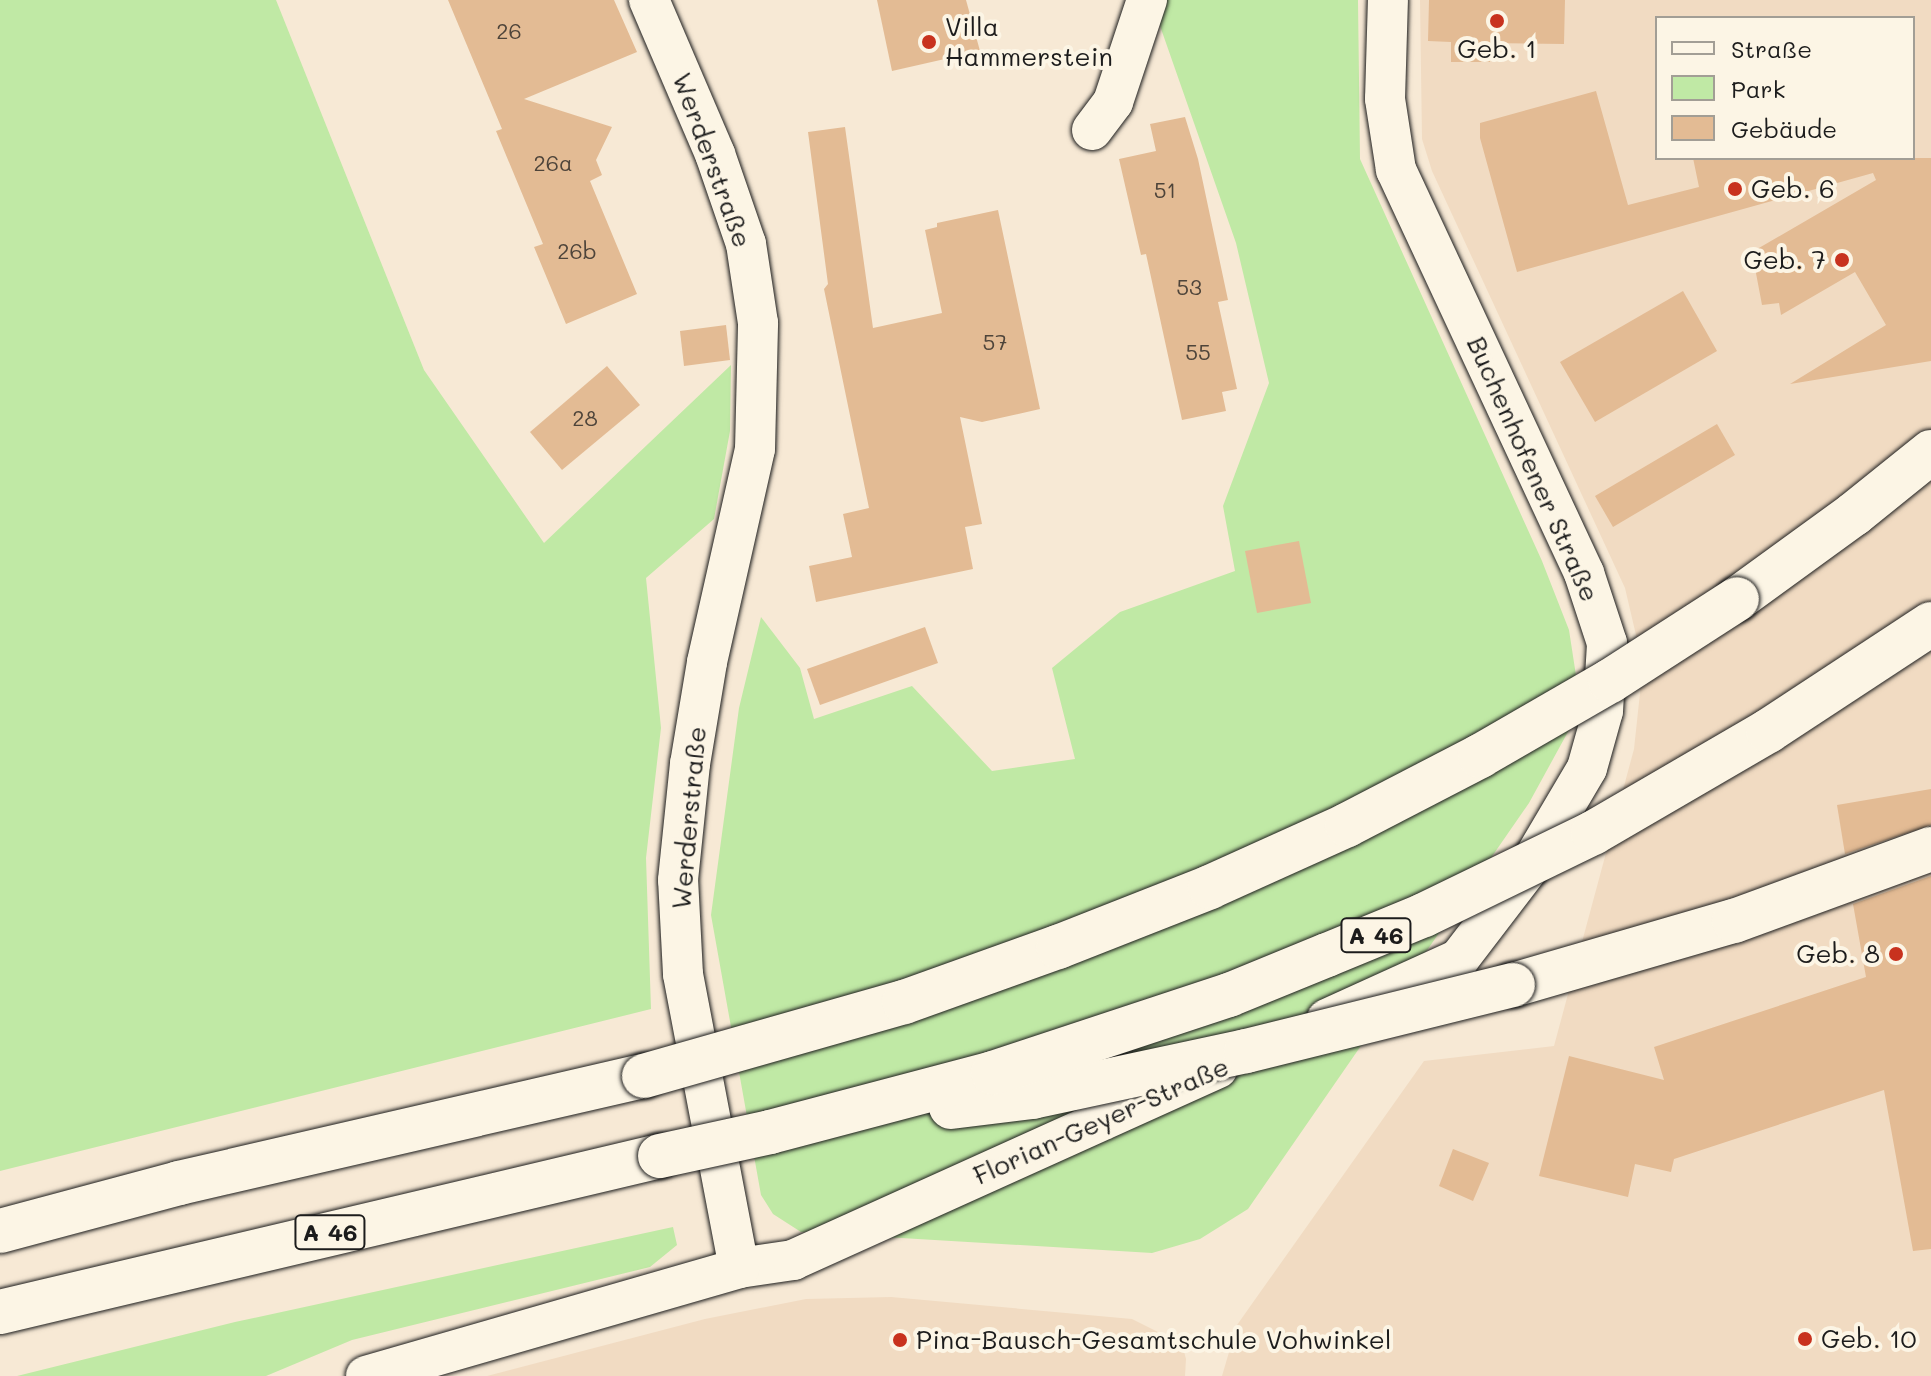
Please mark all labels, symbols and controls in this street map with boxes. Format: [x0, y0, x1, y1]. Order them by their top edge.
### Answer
place label: Villa Hammerstein [945, 11, 1113, 72]
marker: Geb. 1 [1488, 12, 1506, 30]
legend [1655, 16, 1915, 160]
house number: 26 [496, 18, 522, 44]
marker: Villa Hammerstein [920, 33, 938, 51]
place label: Geb. 1 [1457, 33, 1537, 65]
text: Straße [1731, 33, 1812, 64]
street label: Werderstraße [666, 68, 758, 252]
text: Park [1731, 73, 1785, 104]
text: Gebäude [1731, 113, 1837, 144]
house number: 26a [533, 150, 573, 176]
place label: Geb. 6 [1751, 173, 1835, 205]
house number: 51 [1154, 177, 1176, 203]
marker: Geb. 6 [1726, 180, 1744, 198]
house number: 26b [557, 238, 597, 264]
place label: Geb. 7 [1744, 244, 1826, 276]
marker: Geb. 7 [1833, 251, 1851, 269]
house number: 53 [1176, 274, 1202, 300]
house number: 57 [982, 329, 1008, 355]
street label: Buchenhofener Straße [1460, 332, 1606, 606]
house number: 55 [1185, 339, 1211, 365]
house number: 28 [572, 405, 598, 431]
street label: Werderstraße [665, 725, 713, 911]
road number: A 46 [1340, 915, 1412, 955]
place label: Geb. 8 [1796, 938, 1880, 970]
marker: Geb. 8 [1887, 945, 1905, 963]
street label: Florian-Geyer-Straße [969, 1051, 1233, 1191]
road number: A 46 [294, 1212, 366, 1252]
place label: Geb. 10 [1821, 1323, 1917, 1355]
place label: Pina-Bausch-Gesamtschule Vohwinkel [916, 1324, 1391, 1356]
marker: Geb. 10 [1796, 1330, 1814, 1348]
marker: Pina-Bausch-Gesamtschule Vohwinkel [891, 1331, 909, 1349]

